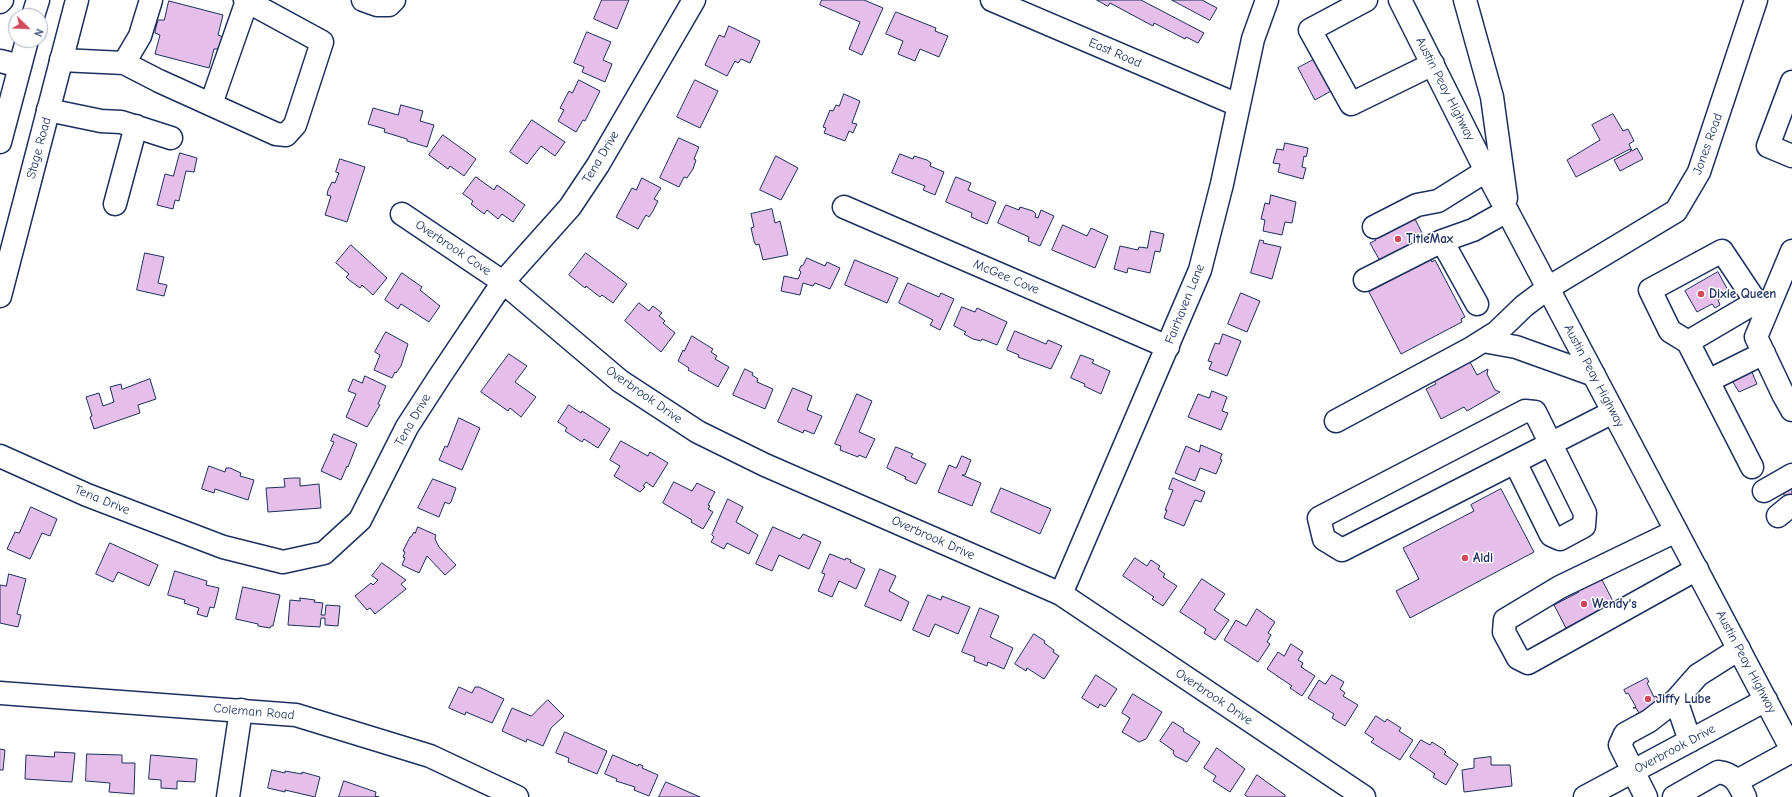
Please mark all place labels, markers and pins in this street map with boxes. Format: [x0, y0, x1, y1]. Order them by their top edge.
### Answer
place label: TitleMax [1406, 231, 1453, 247]
marker: TitleMax [1393, 234, 1403, 244]
place label: Dixie Queen [1709, 286, 1776, 302]
marker: Dixie Queen [1696, 289, 1706, 299]
place label: Aldi [1473, 550, 1493, 566]
marker: Aldi [1460, 553, 1470, 563]
place label: Wendy's [1592, 596, 1637, 612]
marker: Wendy's [1579, 599, 1589, 609]
place label: Jiffy Lube [1656, 691, 1711, 707]
marker: Jiffy Lube [1643, 694, 1653, 704]

